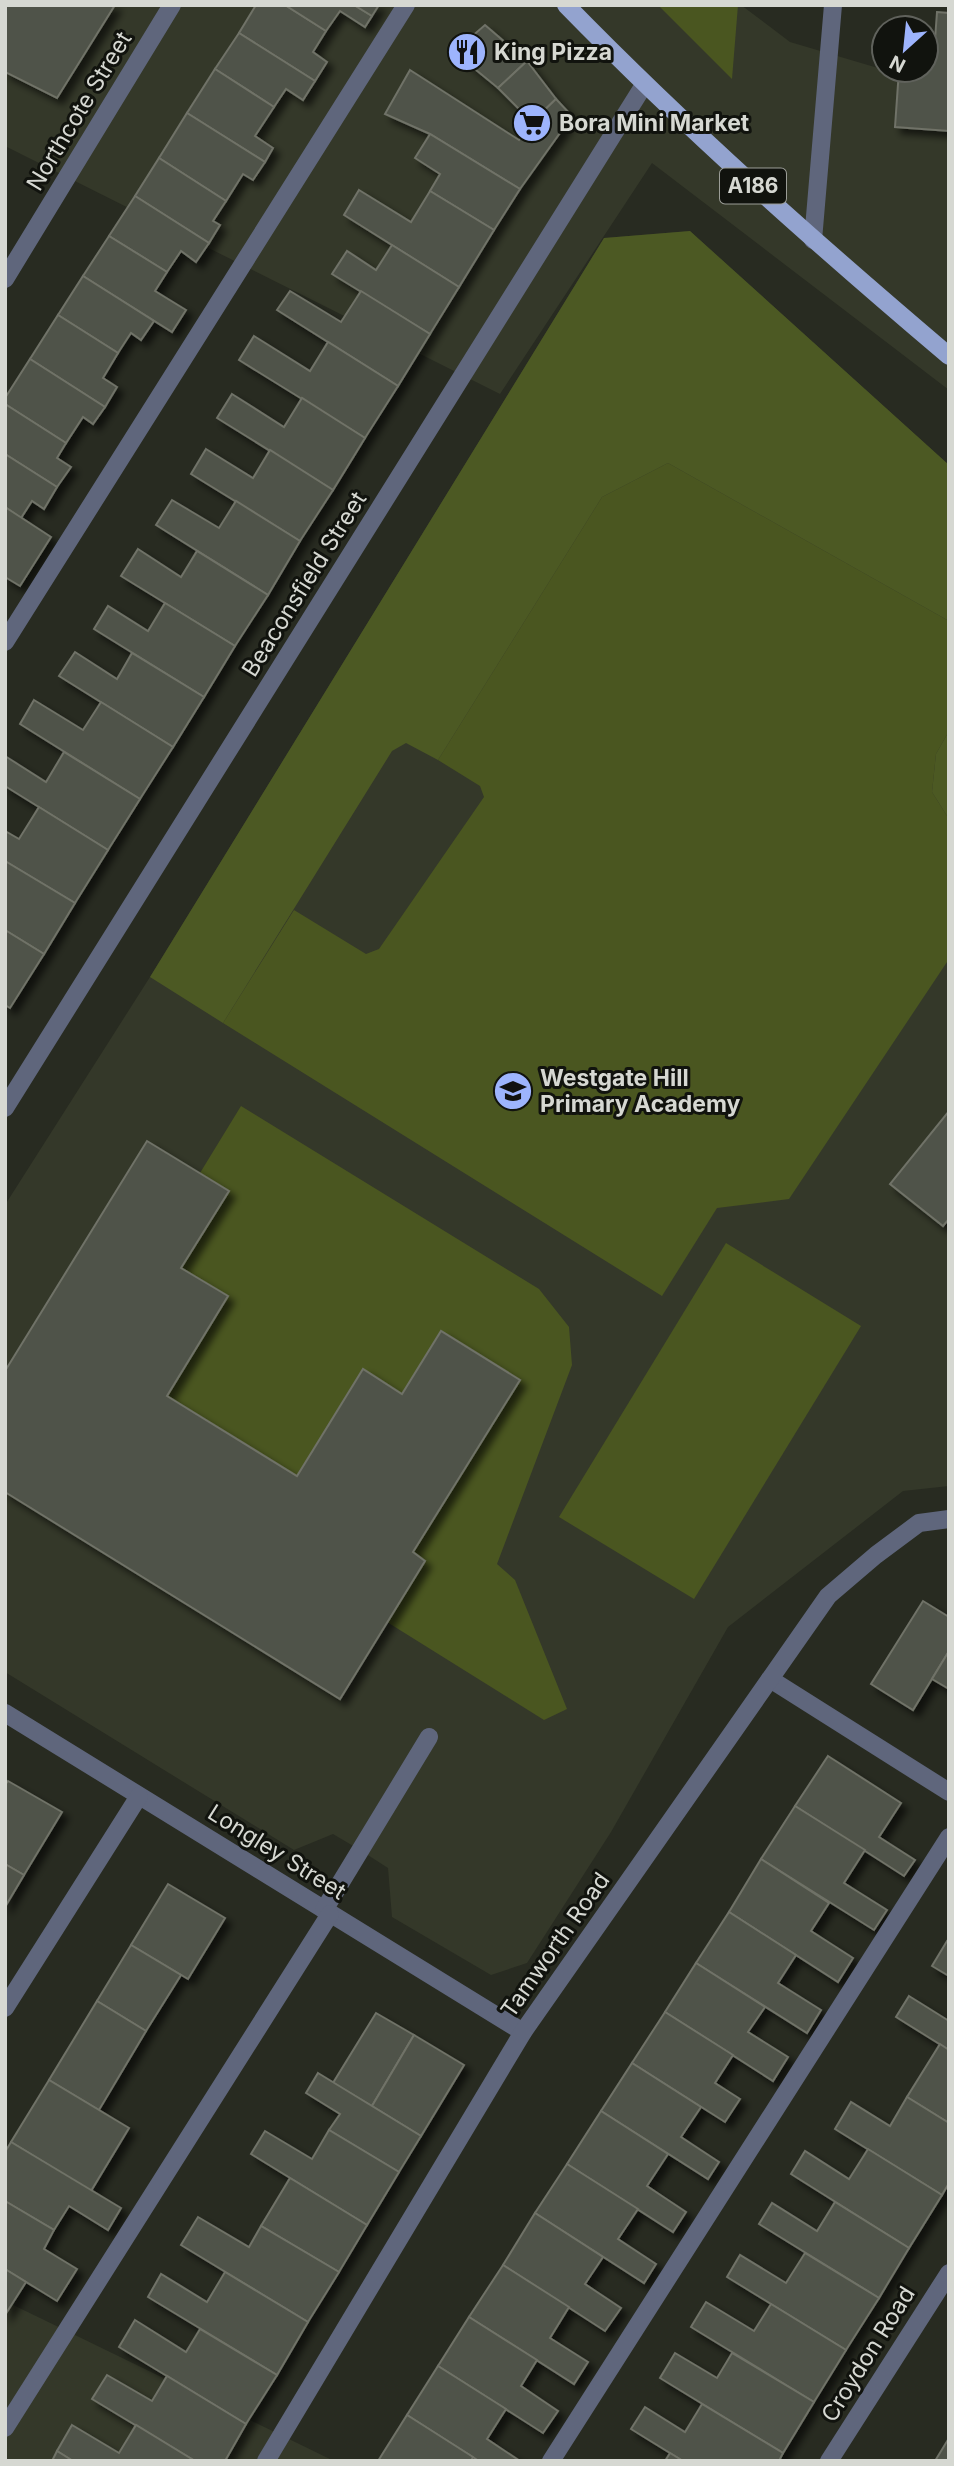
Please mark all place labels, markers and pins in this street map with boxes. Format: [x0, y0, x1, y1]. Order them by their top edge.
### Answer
restaurant icon: King Pizza [446, 31, 488, 73]
place label: King Pizza [494, 38, 612, 66]
supermarket icon: Bora Mini Market [511, 102, 553, 144]
place label: Bora Mini Market [559, 109, 750, 137]
place label: Westgate Hill Primary Academy [540, 1064, 741, 1118]
school or university icon: Westgate Hill Primary Academy [492, 1070, 534, 1112]

